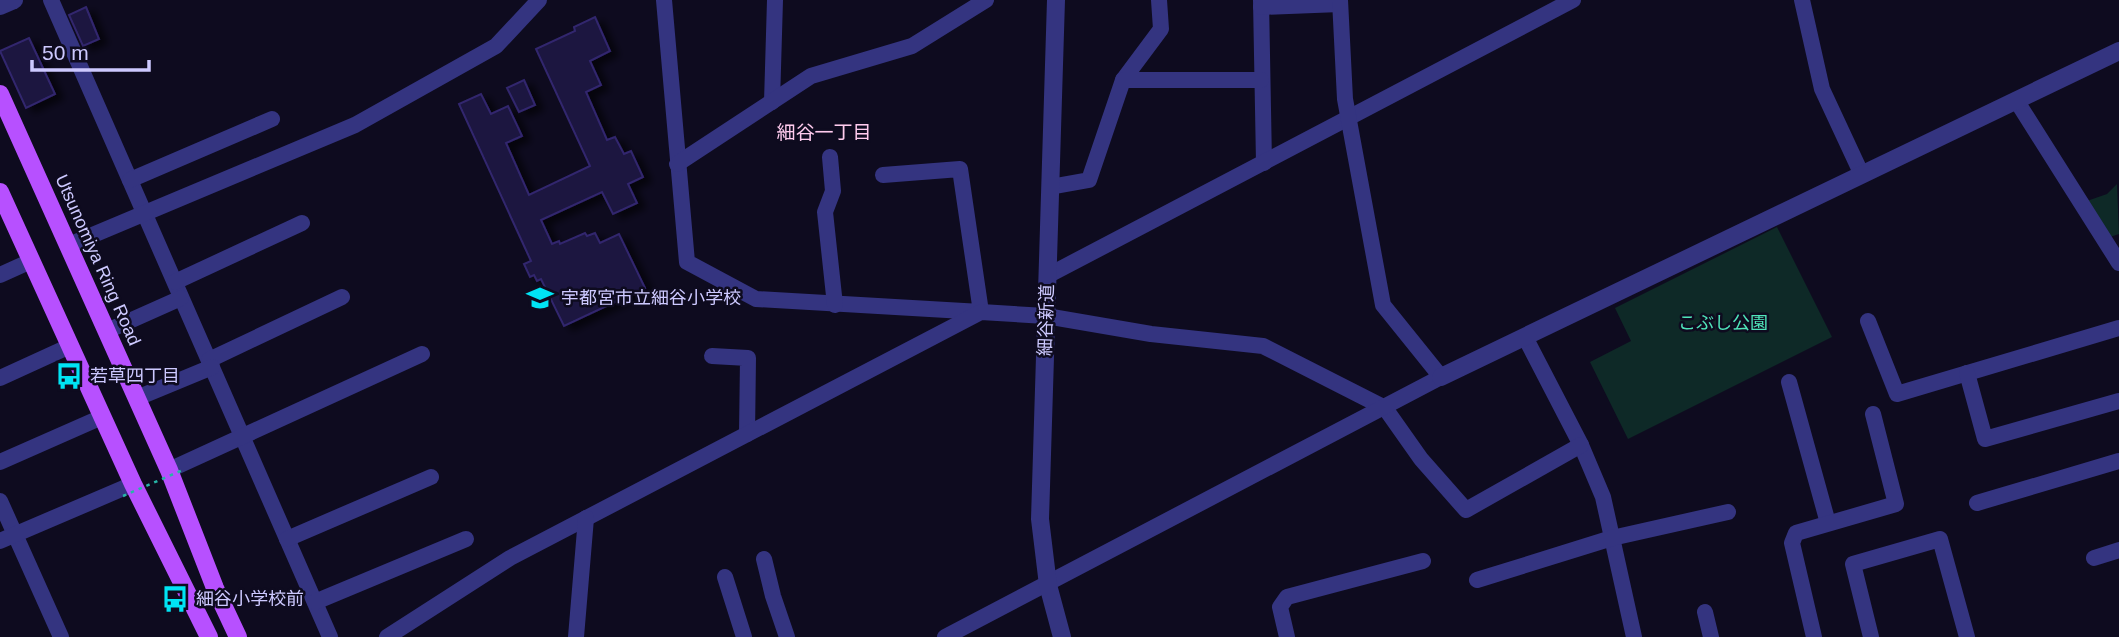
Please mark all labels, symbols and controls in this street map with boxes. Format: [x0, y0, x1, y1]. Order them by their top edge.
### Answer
scale bar [32, 28, 149, 72]
text: 50 m [42, 41, 89, 64]
district label: 細谷一丁目 [776, 122, 872, 143]
street label: Utsunomiya Ring Road [51, 171, 145, 349]
school or university icon: 宇都宮市立細谷小学校 [525, 283, 555, 313]
street label: 細谷新道 [1035, 284, 1057, 356]
place label: 宇都宮市立細谷小学校 [561, 288, 741, 308]
park label: こぶし公園 [1678, 313, 1768, 333]
bus stop icon: 若草四丁目 [54, 361, 84, 391]
place label: 若草四丁目 [90, 366, 180, 386]
bus stop icon: 細谷小学校前 [160, 584, 190, 614]
place label: 細谷小学校前 [196, 589, 304, 609]

